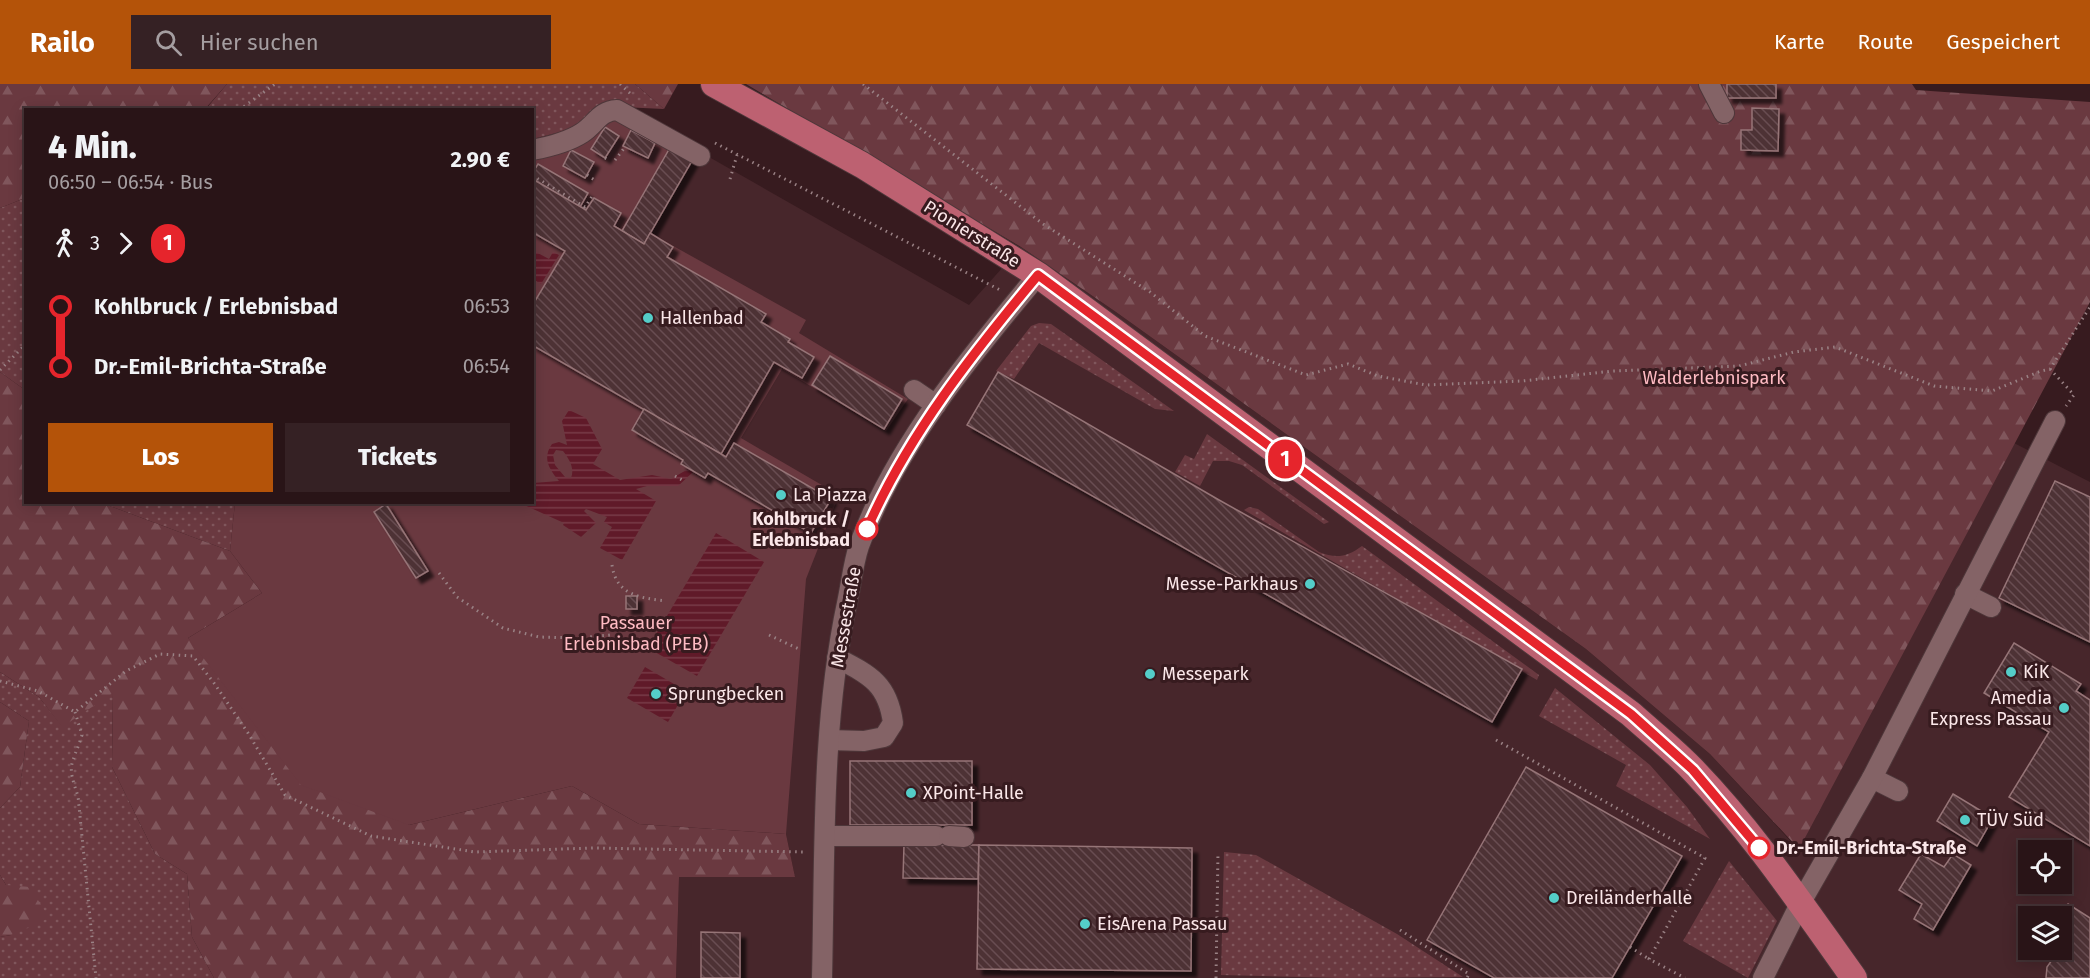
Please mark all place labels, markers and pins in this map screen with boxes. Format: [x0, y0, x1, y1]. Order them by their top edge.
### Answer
place label: Hallenbad [660, 307, 744, 329]
marker: Hallenbad [641, 311, 655, 325]
place label: La Piazza [793, 484, 867, 506]
marker: La Piazza [774, 488, 788, 502]
place label: Kohlbruck / Erlebnisbad [752, 508, 850, 551]
marker: Kohlbruck / Erlebnisbad [856, 518, 878, 540]
place label: Messe-Parkhaus [1166, 573, 1298, 595]
marker: Messe-Parkhaus [1303, 577, 1317, 591]
place label: KiK [2023, 661, 2050, 683]
place label: Messepark [1162, 663, 1250, 685]
marker: KiK [2004, 665, 2018, 679]
marker: Messepark [1143, 667, 1157, 681]
place label: Sprungbecken [668, 683, 784, 705]
marker: Sprungbecken [649, 687, 663, 701]
place label: Amedia Express Passau [1930, 687, 2052, 730]
marker: Amedia Express Passau [2057, 701, 2071, 715]
place label: XPoint-Halle [923, 782, 1024, 804]
marker: XPoint-Halle [904, 786, 918, 800]
place label: TÜV Süd [1977, 809, 2044, 831]
marker: TÜV Süd [1958, 813, 1972, 827]
marker: Dr.-Emil-Brichta-Straße [1748, 837, 1770, 859]
place label: Dr.-Emil-Brichta-Straße [1776, 837, 1966, 859]
place label: Dreiländerhalle [1566, 887, 1692, 909]
marker: Dreiländerhalle [1547, 891, 1561, 905]
place label: EisArena Passau [1097, 913, 1228, 935]
marker: EisArena Passau [1078, 917, 1092, 931]

